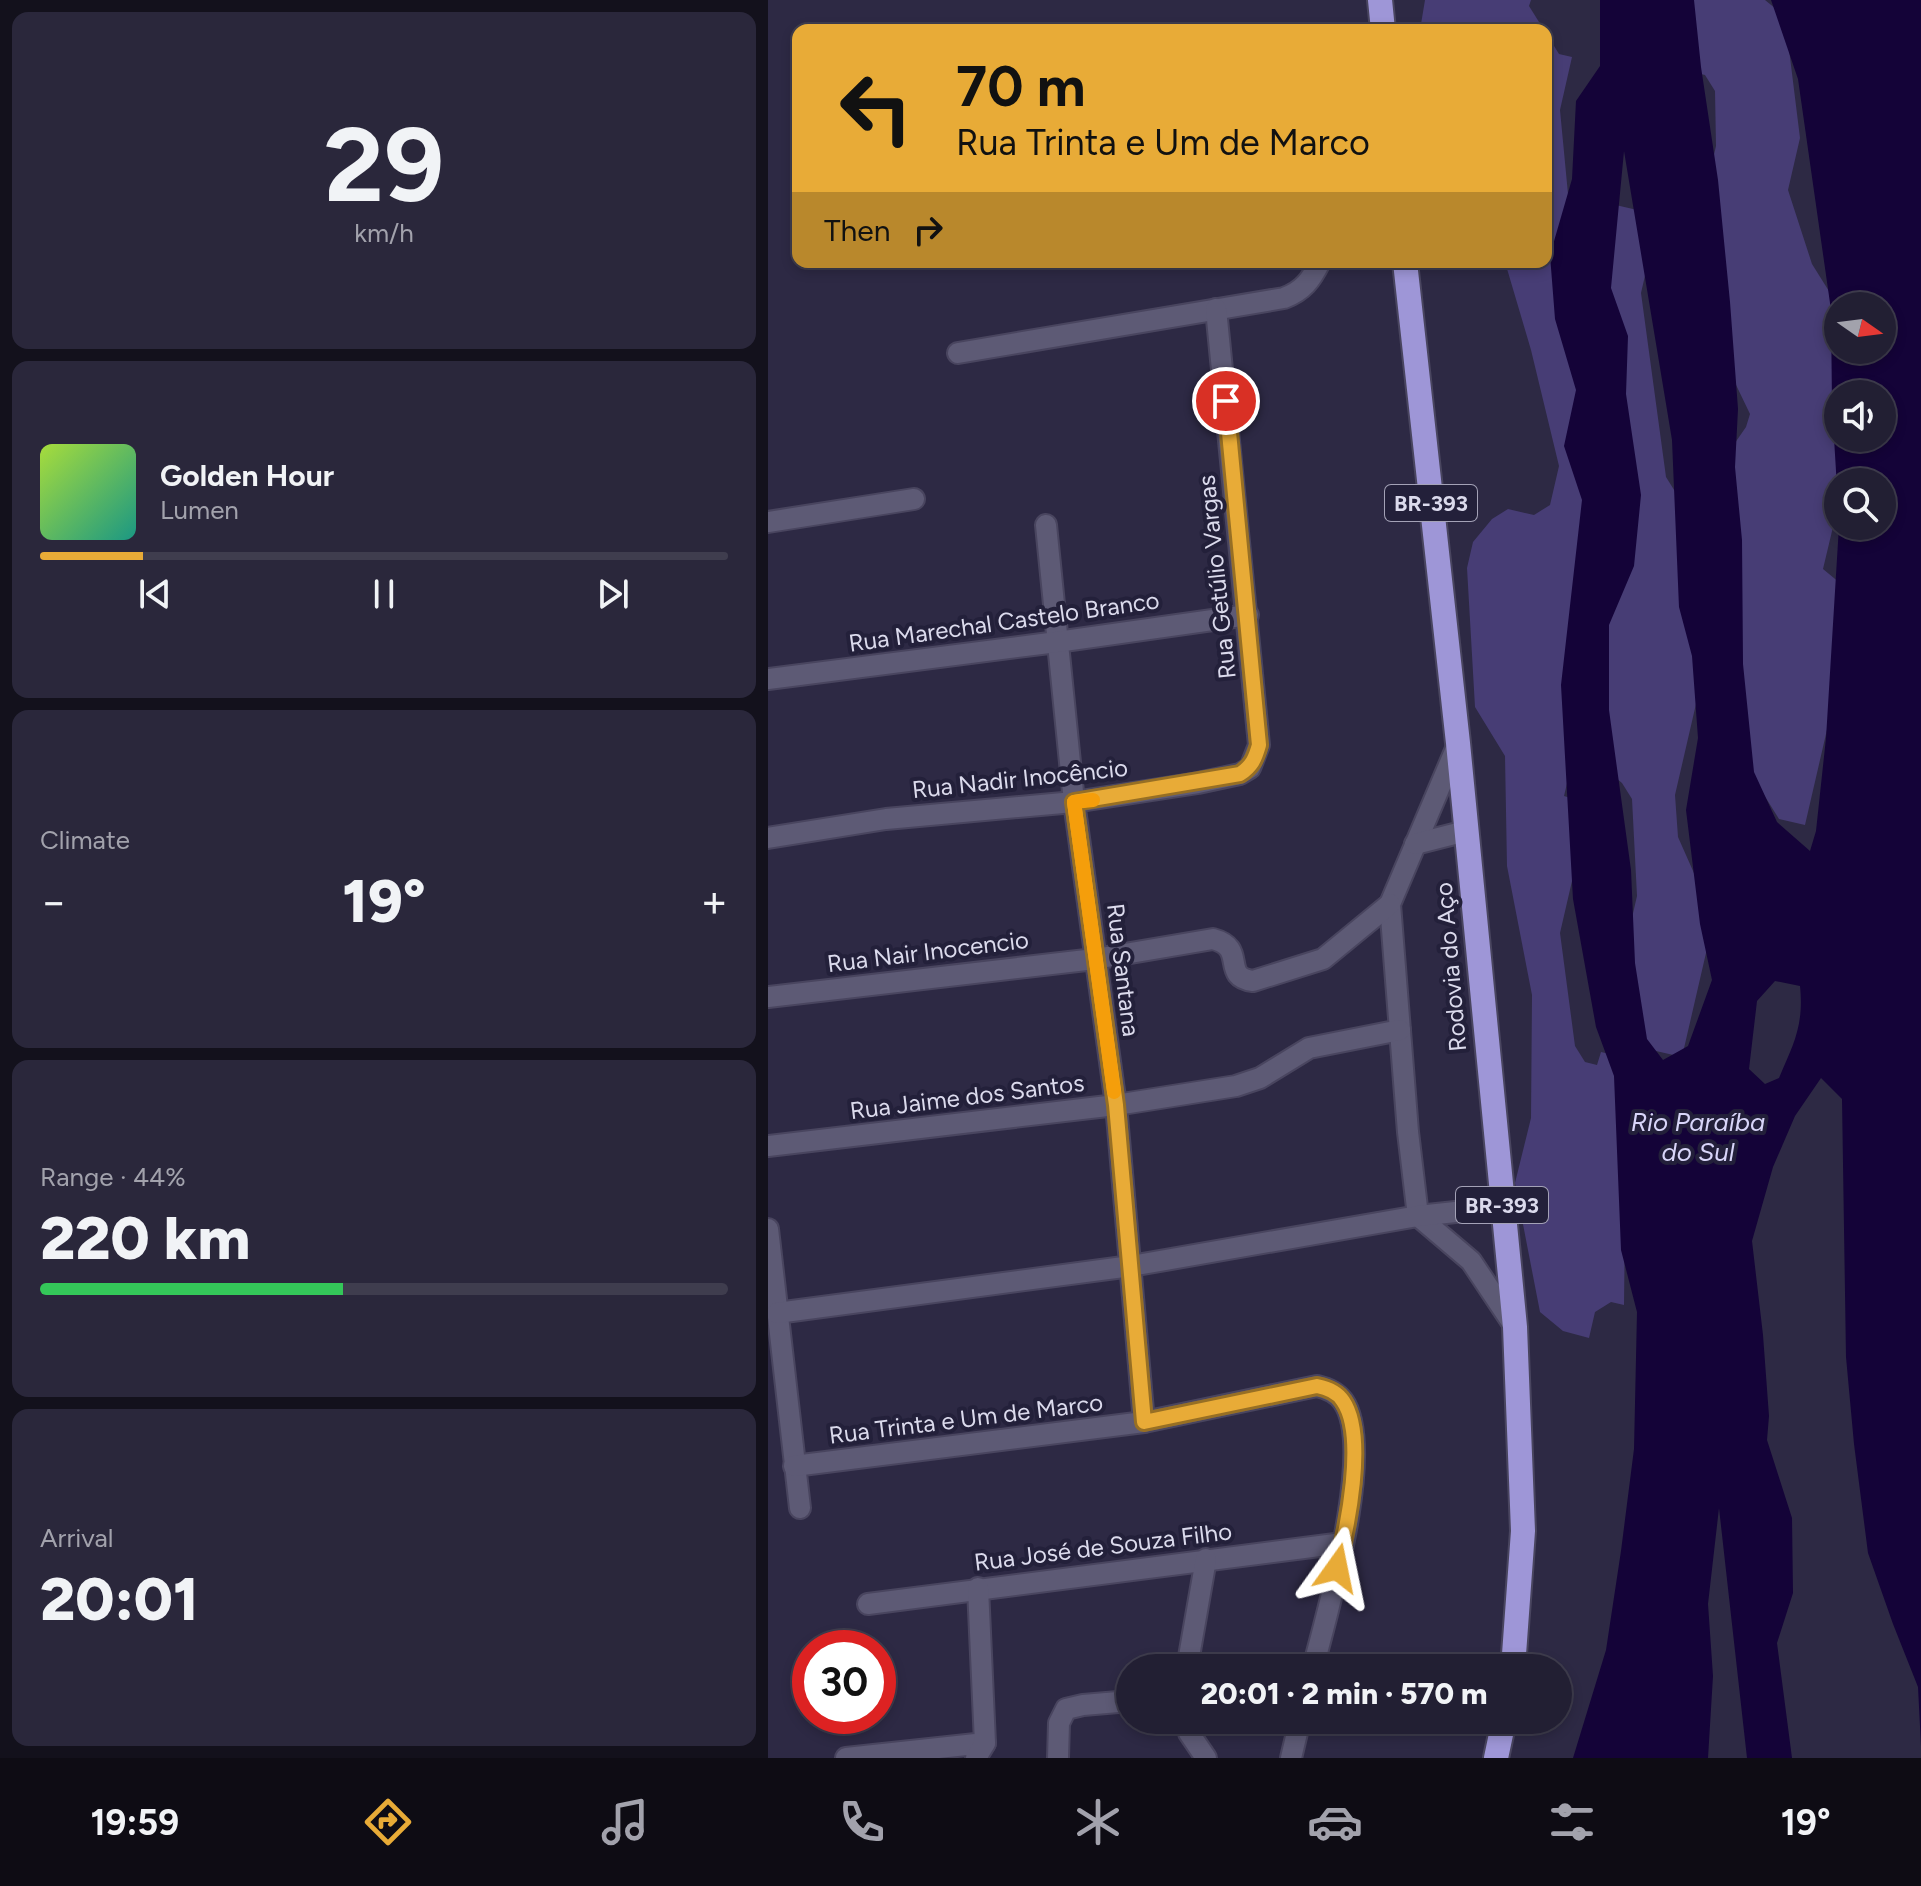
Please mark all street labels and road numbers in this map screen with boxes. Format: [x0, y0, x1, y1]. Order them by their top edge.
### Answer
street label: Rua Getúlio Vargas [1191, 474, 1242, 680]
road number: BR-393 [1385, 485, 1477, 521]
street label: Rua Marechal Castelo Branco [847, 585, 1161, 658]
street label: Rua Nadir Inocêncio [911, 753, 1129, 804]
street label: Rodovia do Aço [1429, 881, 1472, 1053]
street label: Rua Santana [1101, 902, 1146, 1038]
street label: Rua Nair Inocencio [826, 925, 1030, 978]
street label: Rua Jaime dos Santos [848, 1068, 1086, 1125]
road number: BR-393 [1456, 1187, 1548, 1223]
street label: Rua Trinta e Um de Marco [827, 1387, 1105, 1450]
street label: Rua José de Souza Filho [972, 1516, 1233, 1577]

